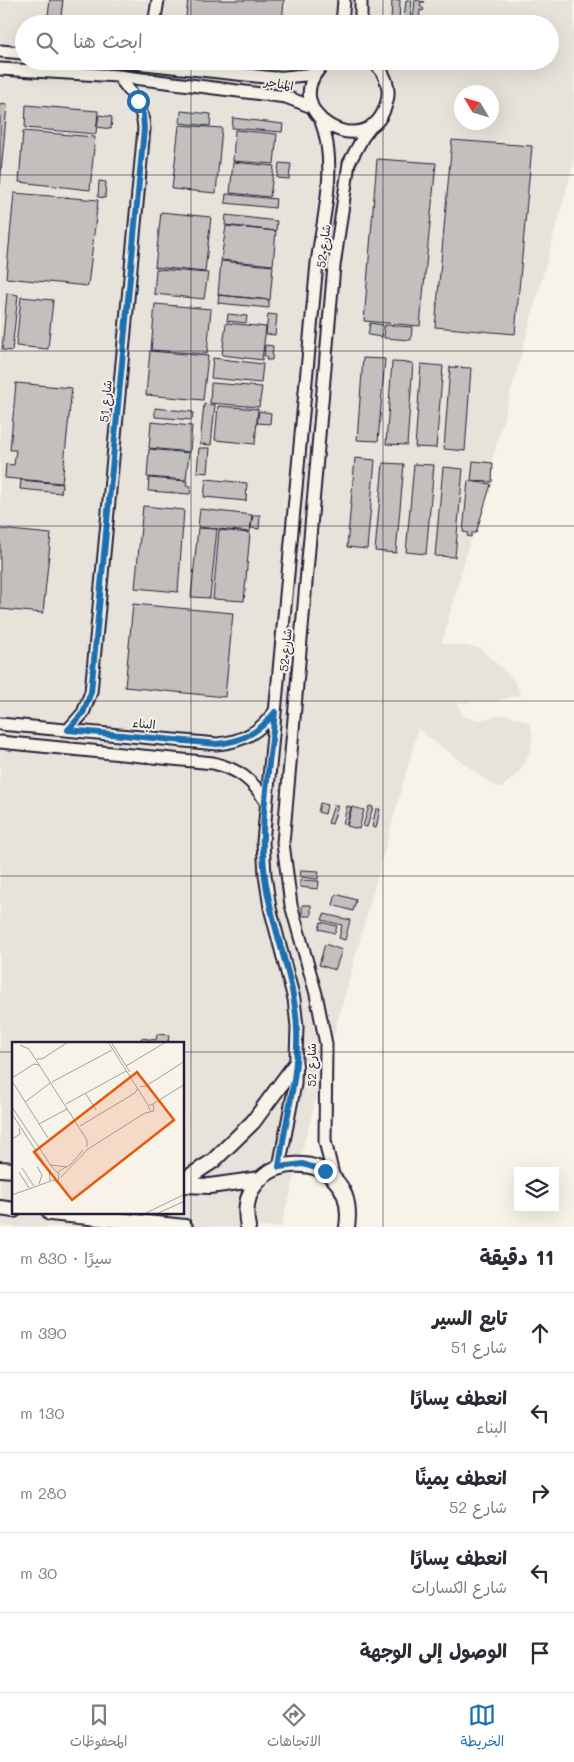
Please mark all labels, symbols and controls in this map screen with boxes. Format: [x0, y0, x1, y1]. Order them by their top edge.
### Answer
search box [15, 15, 559, 70]
text: ابحث هنا [73, 28, 143, 53]
icon: search [33, 29, 61, 57]
street label: المناجر [262, 72, 295, 94]
north arrow [454, 85, 499, 130]
route start [127, 90, 150, 113]
street label: شارع 52 [312, 223, 336, 269]
street label: شارع 51 [95, 379, 117, 423]
street label: شارع 52 [275, 628, 297, 673]
street label: البناء [132, 714, 156, 733]
inset map [12, 1042, 185, 1214]
street label: شارع 52 [303, 1043, 321, 1087]
route end [314, 1160, 337, 1183]
map controls [514, 1167, 559, 1212]
button: layers [514, 1167, 559, 1212]
text: 11 دقيقة [479, 1243, 554, 1270]
text: سيرًا · 830 m [20, 1247, 112, 1268]
text: تابع السير [432, 1305, 507, 1330]
icon: ahead [526, 1319, 554, 1347]
text: 390 m [20, 1322, 67, 1343]
text: شارع 51 [451, 1336, 507, 1357]
text: انعطف يسارًا [410, 1385, 507, 1410]
icon: left [526, 1399, 554, 1427]
text: 130 m [20, 1402, 64, 1423]
text: البناء [476, 1416, 507, 1437]
text: انعطف يمينًا [415, 1465, 507, 1490]
icon: right [526, 1479, 554, 1507]
text: 280 m [20, 1482, 66, 1503]
text: شارع 52 [449, 1496, 507, 1517]
text: انعطف يسارًا [410, 1545, 507, 1570]
icon: left [526, 1559, 554, 1587]
text: 30 m [20, 1562, 57, 1583]
text: شارع الكسارات [411, 1576, 507, 1597]
text: الوصول إلى الوجهة [360, 1638, 507, 1663]
icon: arrive [526, 1639, 554, 1667]
tab: المحفوظات [70, 1701, 127, 1754]
tab: الاتجاهات [267, 1701, 321, 1754]
tab: الخريطة [461, 1701, 504, 1754]

